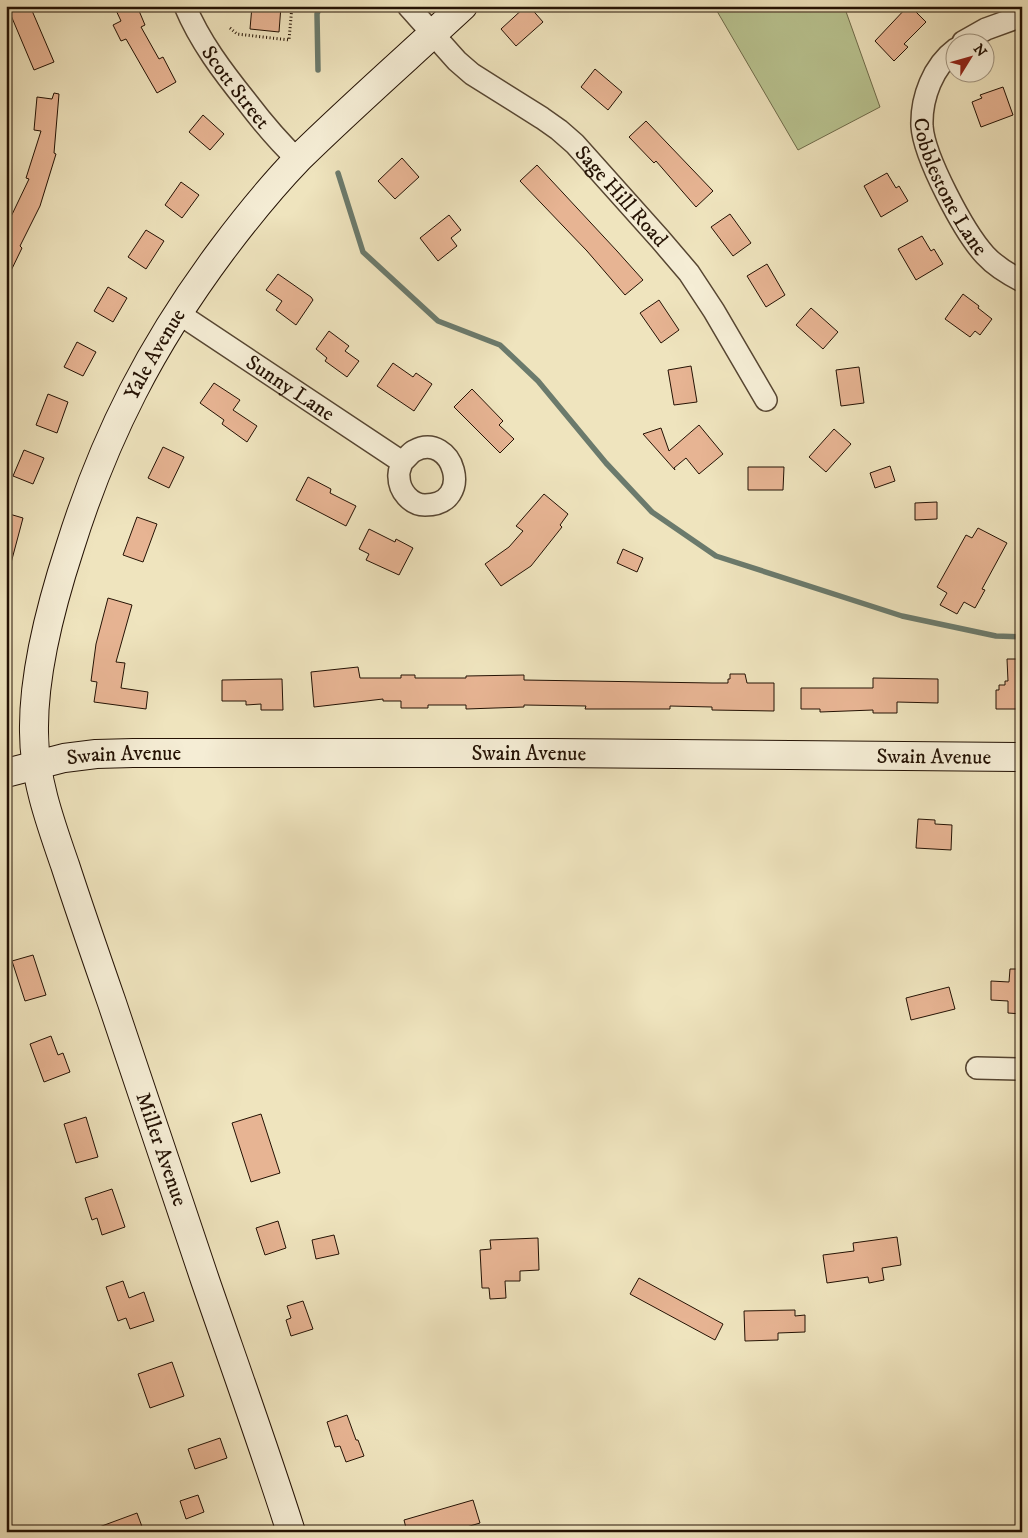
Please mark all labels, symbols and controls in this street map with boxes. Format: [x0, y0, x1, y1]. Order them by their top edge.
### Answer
north arrow [946, 32, 996, 82]
street label: Scott Street [195, 41, 275, 135]
text: N [969, 41, 991, 61]
street label: Cobblestone Lane [908, 117, 993, 262]
street label: Sage Hill Road [569, 141, 673, 253]
street label: Yale Avenue [119, 304, 192, 404]
street label: Sunny Lane [241, 350, 339, 428]
street label: Swain Avenue [65, 741, 181, 772]
street label: Swain Avenue [471, 741, 587, 767]
street label: Swain Avenue [876, 744, 992, 771]
street label: Miller Avenue [129, 1089, 193, 1210]

